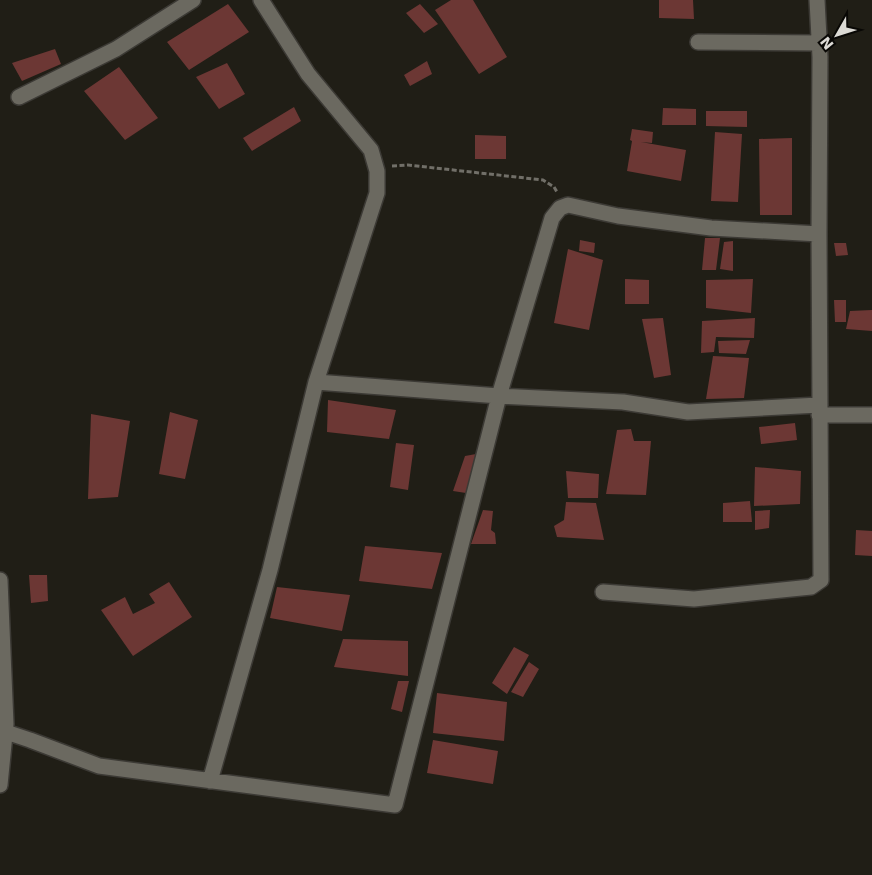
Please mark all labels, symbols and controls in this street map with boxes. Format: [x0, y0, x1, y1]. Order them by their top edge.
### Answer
north arrow [812, 10, 862, 60]
text: N [817, 34, 837, 53]

